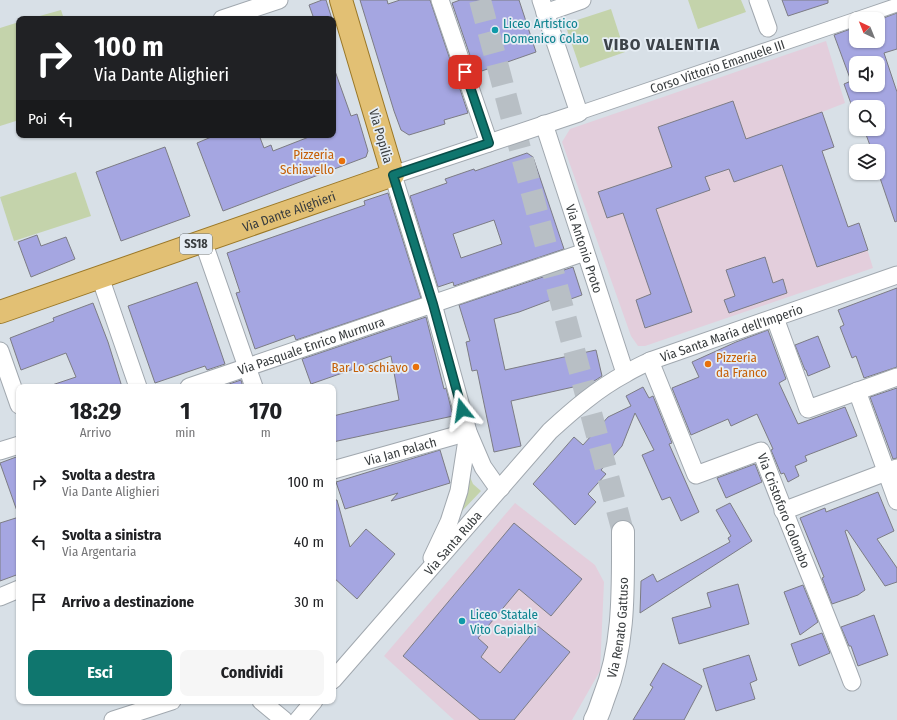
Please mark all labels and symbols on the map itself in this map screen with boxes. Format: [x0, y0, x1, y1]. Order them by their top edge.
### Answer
north arrow [849, 12, 885, 48]
place label: Liceo Artistico Domenico Colao [503, 16, 589, 46]
marker: Liceo Artistico Domenico Colao [490, 25, 500, 35]
district label: VIBO VALENTIA [603, 34, 720, 55]
street label: Corso Vittorio Emanuele III [648, 36, 787, 96]
pin [448, 55, 482, 89]
street label: Via Popilia [366, 107, 396, 165]
place label: Pizzeria Schiavello [280, 147, 334, 177]
marker: Pizzeria Schiavello [337, 156, 347, 166]
street label: Via Dante Alighieri [240, 188, 338, 234]
street label: Via Antonio Proto [563, 202, 606, 295]
road number: SS18 [180, 234, 212, 254]
street label: Via Santa Maria dell'Imperio [658, 301, 805, 364]
street label: Via Pasquale Enrico Murmura [236, 313, 386, 377]
place label: Pizzeria da Franco [716, 350, 767, 380]
marker: Pizzeria da Franco [703, 359, 713, 369]
place label: Bar Lo schiavo [332, 360, 408, 375]
marker: Bar Lo schiavo [411, 362, 421, 372]
position arrow [441, 389, 483, 431]
street label: Via Jan Palach [363, 434, 438, 468]
street label: Via Cristoforo Colombo [755, 451, 814, 570]
street label: Via Santa Ruba [421, 508, 484, 578]
street label: Via Renato Gattuso [604, 577, 630, 680]
place label: Liceo Statale Vito Capialbi [470, 607, 538, 637]
marker: Liceo Statale Vito Capialbi [457, 616, 467, 626]

